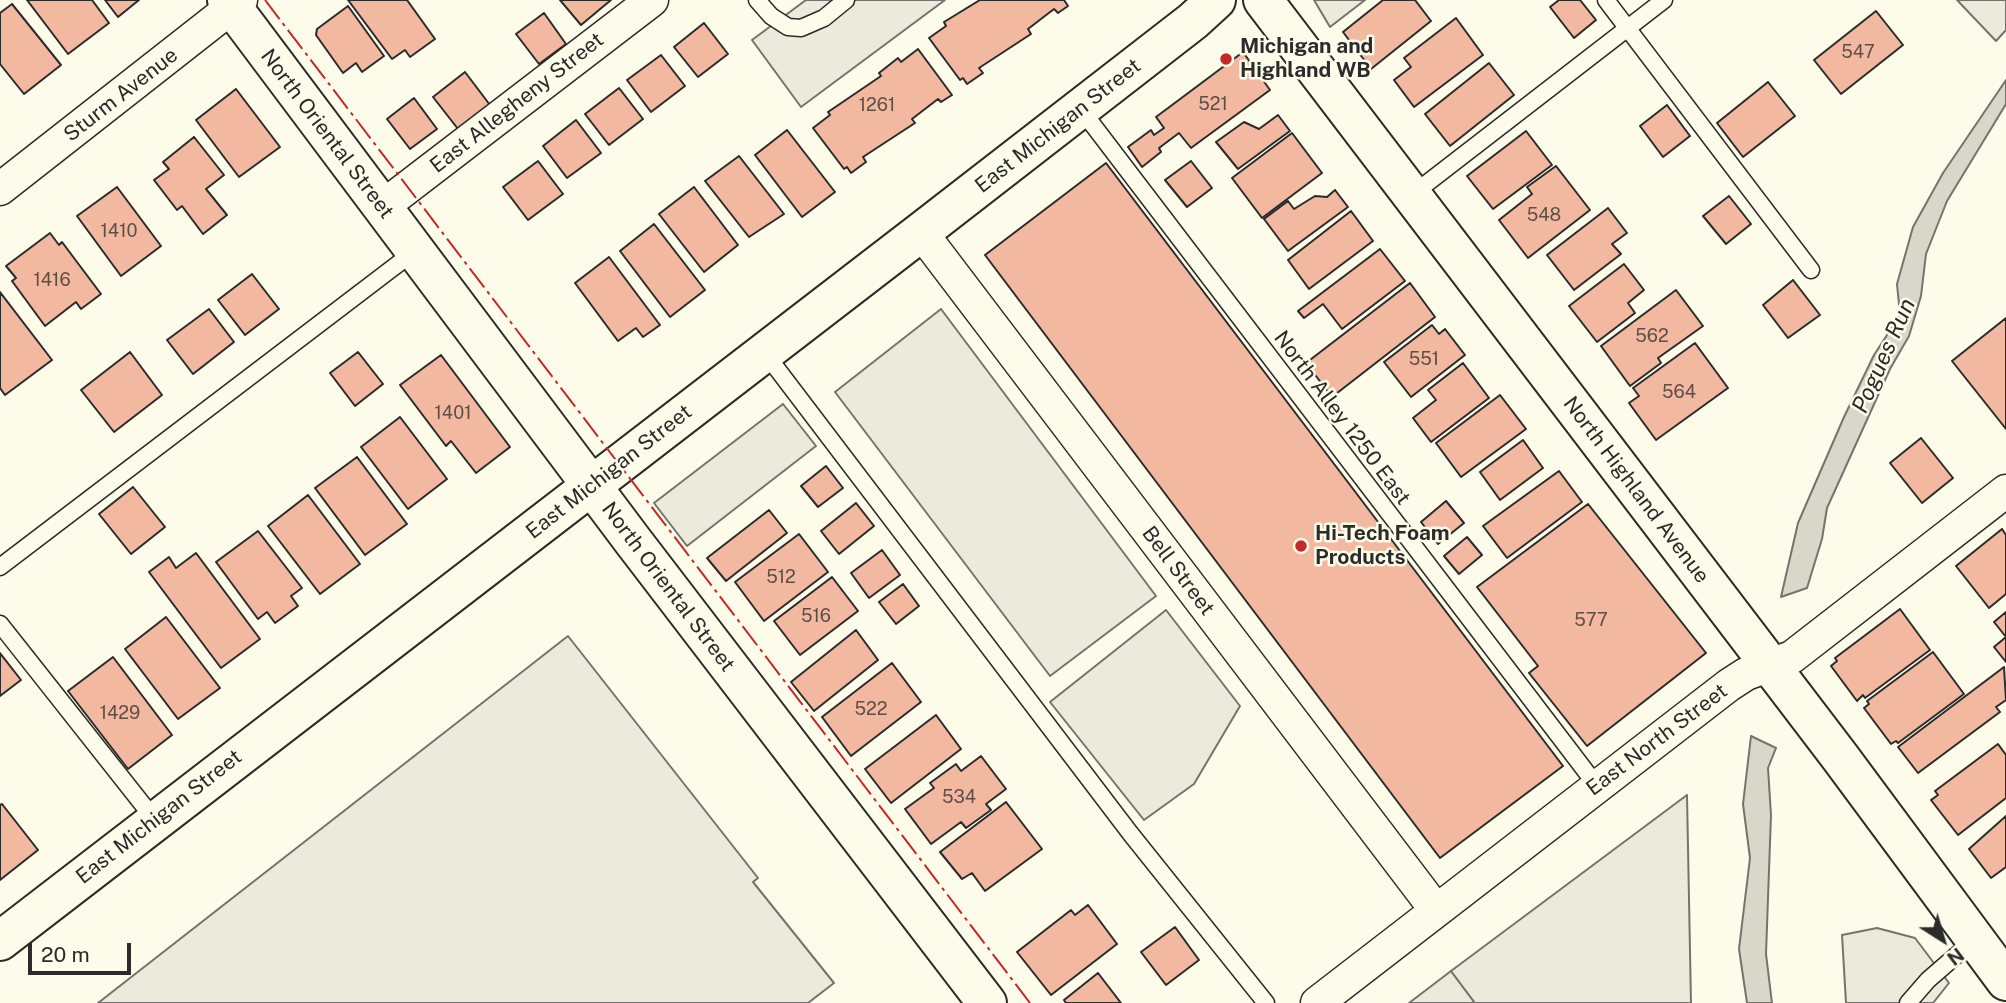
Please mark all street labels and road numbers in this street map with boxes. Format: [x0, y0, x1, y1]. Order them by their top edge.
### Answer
street label: East Allegheny Street [425, 27, 609, 179]
street label: Sturm Avenue [59, 43, 183, 147]
street label: North Oriental Street [255, 44, 399, 224]
street label: East Michigan Street [970, 53, 1146, 199]
street label: North Alley 1250 East [1268, 326, 1416, 510]
street label: North Highland Avenue [1558, 392, 1714, 588]
street label: East Michigan Street [521, 399, 697, 545]
street label: North Oriental Street [596, 497, 740, 677]
street label: Bell Street [1136, 522, 1220, 620]
street label: East North Street [1581, 679, 1733, 801]
street label: East Michigan Street [71, 744, 247, 890]

